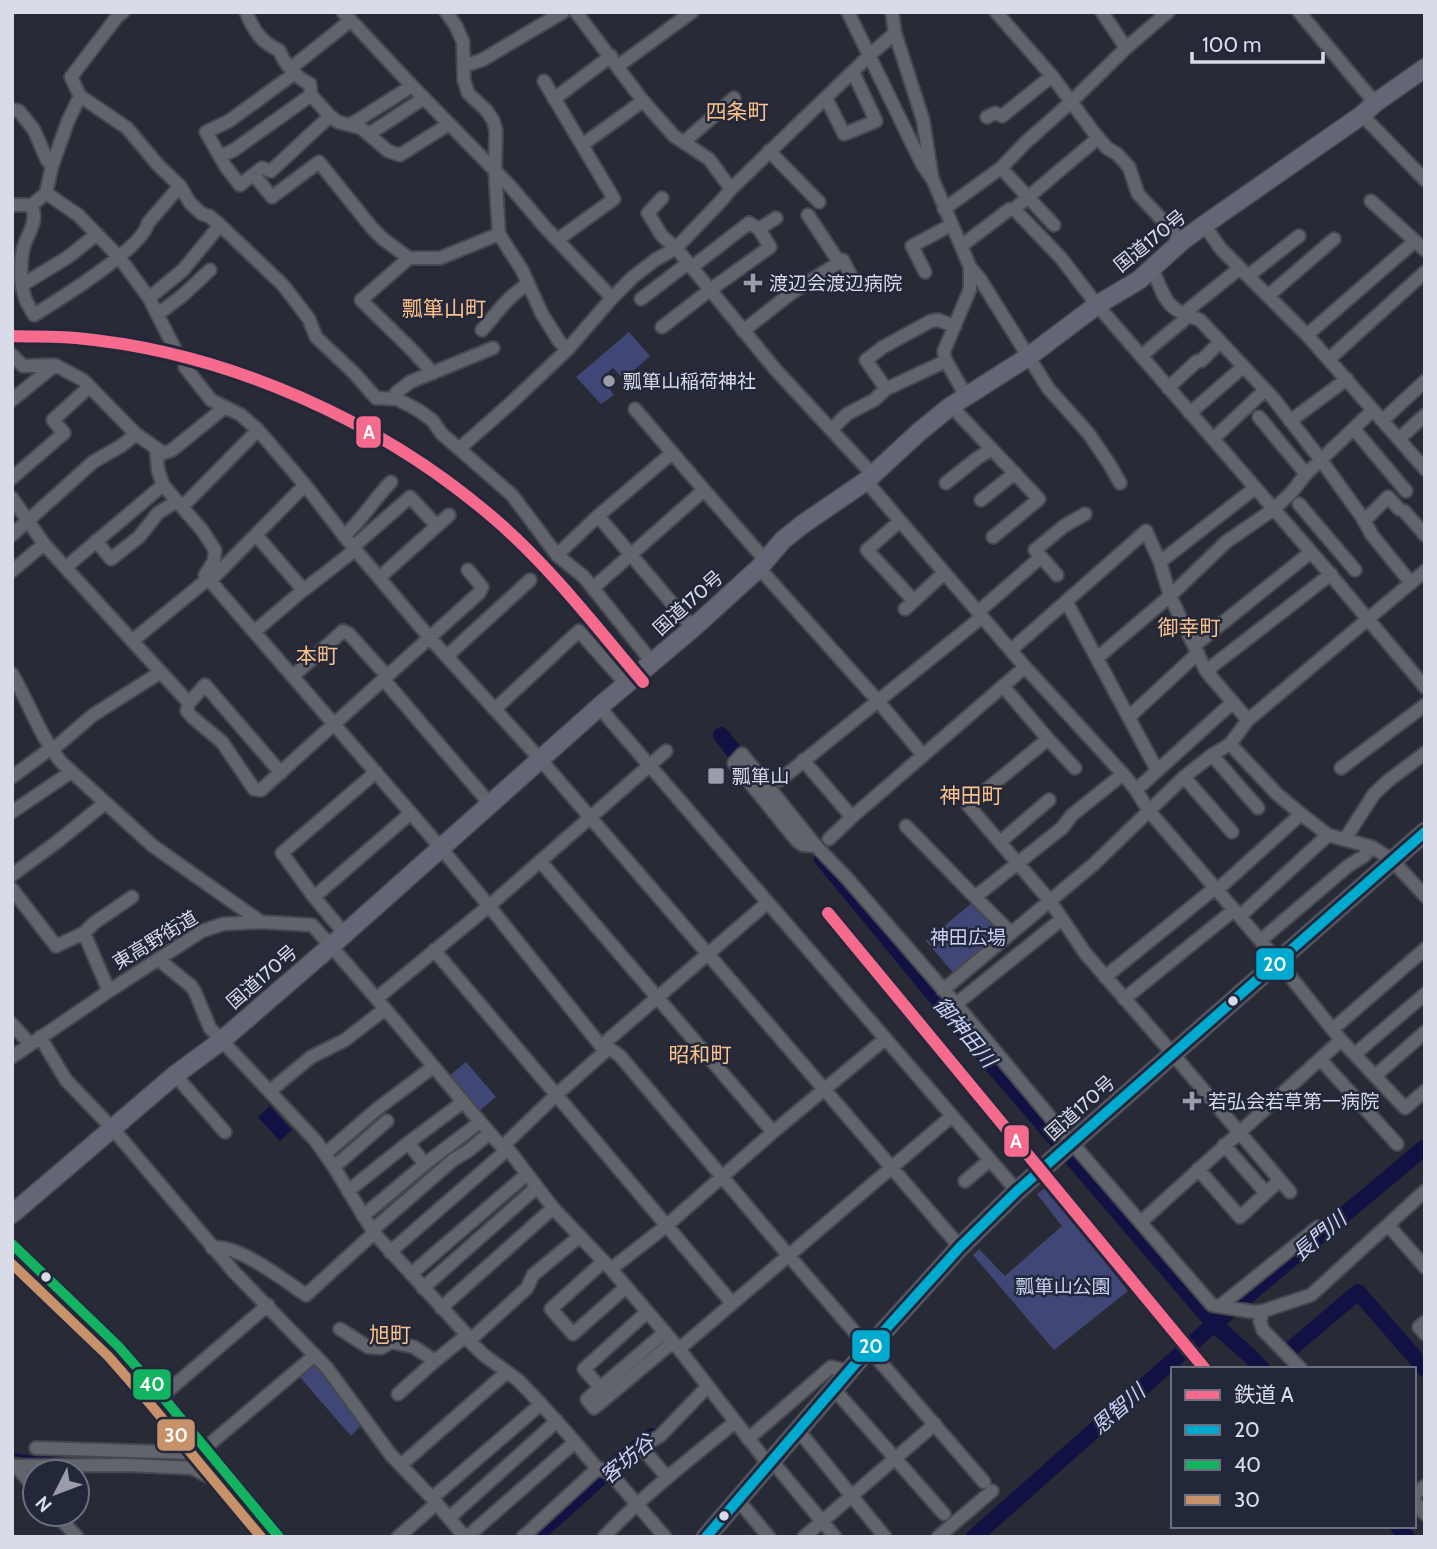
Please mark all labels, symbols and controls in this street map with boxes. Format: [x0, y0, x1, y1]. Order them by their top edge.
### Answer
scale bar [1192, 21, 1323, 65]
text: 100 m [1202, 32, 1261, 57]
district label: 四条町 [706, 99, 769, 124]
street label: 国道170号 [1109, 205, 1191, 277]
place label: 渡辺会渡辺病院 [769, 272, 902, 295]
marker: 渡辺会渡辺病院 [743, 273, 763, 293]
district label: 瓢箪山町 [402, 296, 486, 321]
place label: 瓢箪山稲荷神社 [623, 370, 756, 393]
marker: 瓢箪山稲荷神社 [601, 373, 617, 389]
line badge: A [355, 415, 382, 449]
text: A [363, 421, 375, 444]
street label: 国道170号 [648, 566, 728, 640]
district label: 御幸町 [1158, 615, 1221, 640]
district label: 本町 [296, 643, 338, 668]
place label: 瓢箪山 [732, 765, 789, 788]
marker: 瓢箪山 [706, 766, 726, 786]
district label: 神田町 [940, 783, 1003, 808]
street label: 東高野街道 [108, 906, 202, 974]
park label: 神田広場 [930, 926, 1006, 949]
street label: 国道170号 [222, 940, 302, 1014]
line badge: 20 [1255, 947, 1295, 981]
text: 20 [1263, 953, 1287, 976]
water label: 御神田川 [928, 992, 1003, 1074]
unlabelled marker [1226, 994, 1240, 1008]
district label: 昭和町 [669, 1042, 732, 1067]
street label: 国道170号 [1040, 1071, 1120, 1145]
place label: 若弘会若草第一病院 [1208, 1090, 1379, 1113]
marker: 若弘会若草第一病院 [1182, 1091, 1202, 1111]
line badge: A [1003, 1124, 1030, 1158]
text: A [1010, 1130, 1022, 1153]
water label: 長門川 [1287, 1205, 1353, 1266]
unlabelled marker [39, 1270, 53, 1284]
park label: 瓢箪山公園 [1015, 1275, 1111, 1298]
district label: 旭町 [369, 1322, 411, 1347]
line badge: 20 [851, 1329, 891, 1363]
text: 20 [859, 1335, 883, 1358]
legend [1171, 1367, 1416, 1528]
line badge: 40 [132, 1368, 172, 1401]
text: 40 [139, 1373, 165, 1396]
water label: 恩智川 [1086, 1378, 1151, 1439]
text: 鉄道 A [1234, 1382, 1294, 1407]
text: 20 [1234, 1417, 1260, 1442]
line badge: 30 [156, 1418, 196, 1452]
text: 30 [164, 1424, 188, 1447]
water label: 客坊谷 [595, 1428, 661, 1489]
text: 40 [1234, 1452, 1261, 1477]
north arrow [21, 1458, 91, 1528]
text: 30 [1234, 1487, 1260, 1512]
text: N [31, 1491, 57, 1517]
unlabelled marker [717, 1509, 731, 1523]

